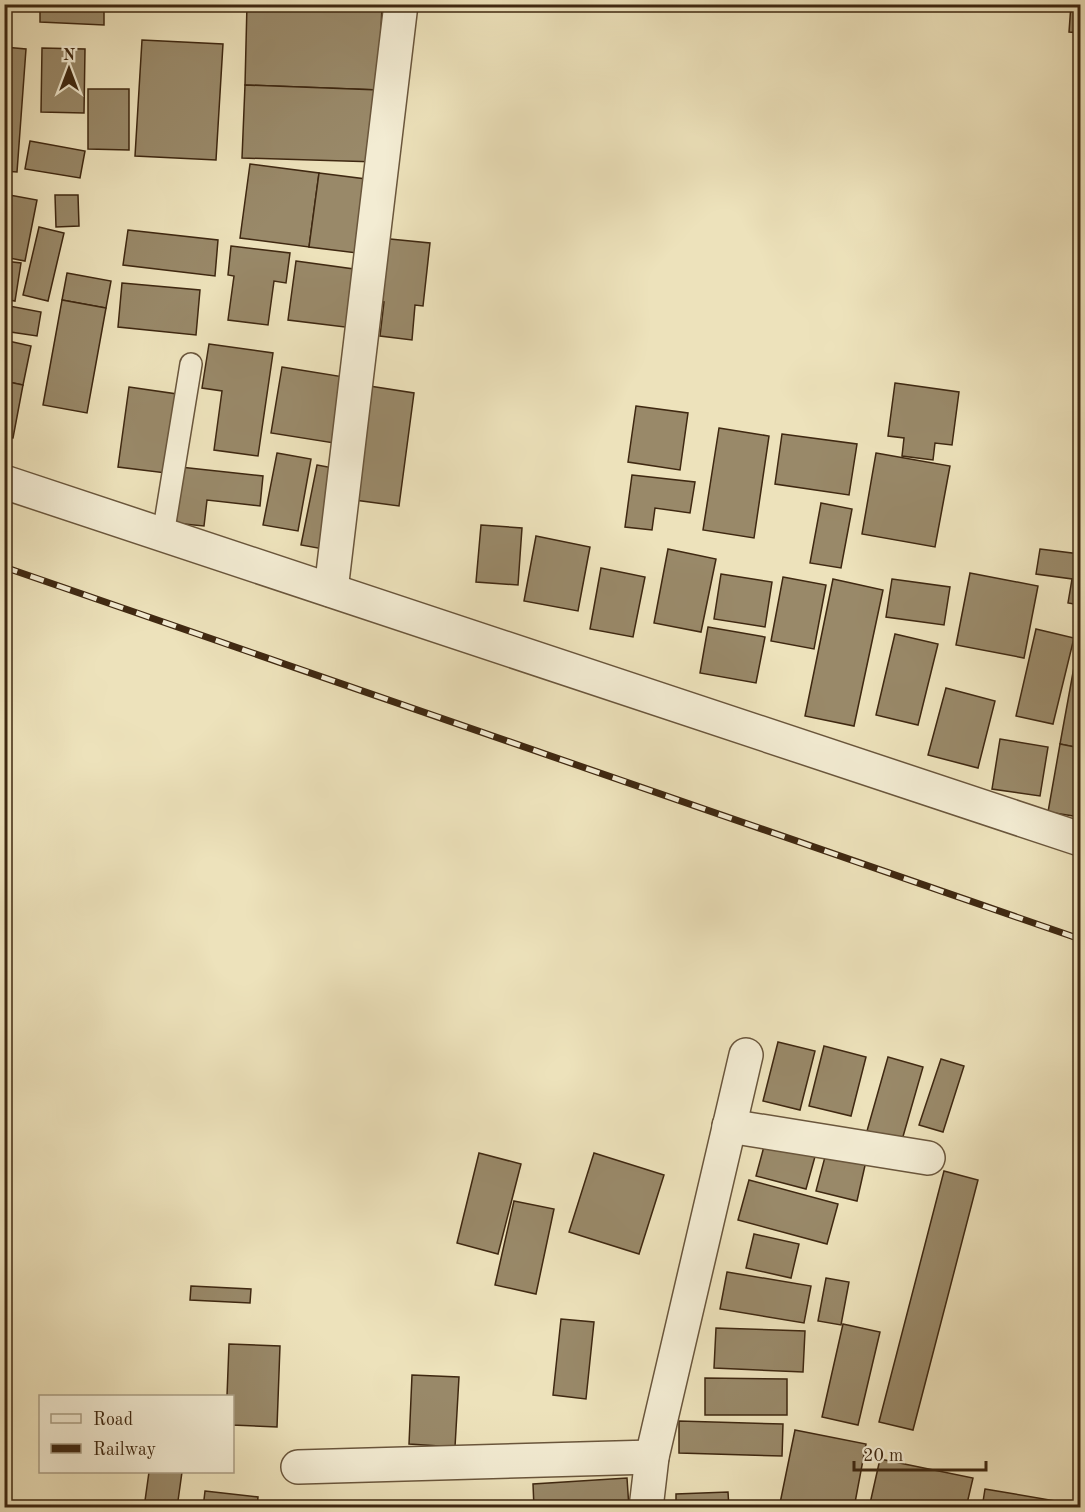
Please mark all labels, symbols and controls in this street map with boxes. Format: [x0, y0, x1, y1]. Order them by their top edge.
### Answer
north arrow [39, 39, 99, 99]
text: N [63, 48, 76, 64]
legend [39, 1395, 234, 1473]
text: Road [93, 1411, 133, 1429]
scale bar [854, 1434, 986, 1472]
text: Railway [93, 1441, 156, 1459]
text: 20 m [863, 1447, 903, 1465]

